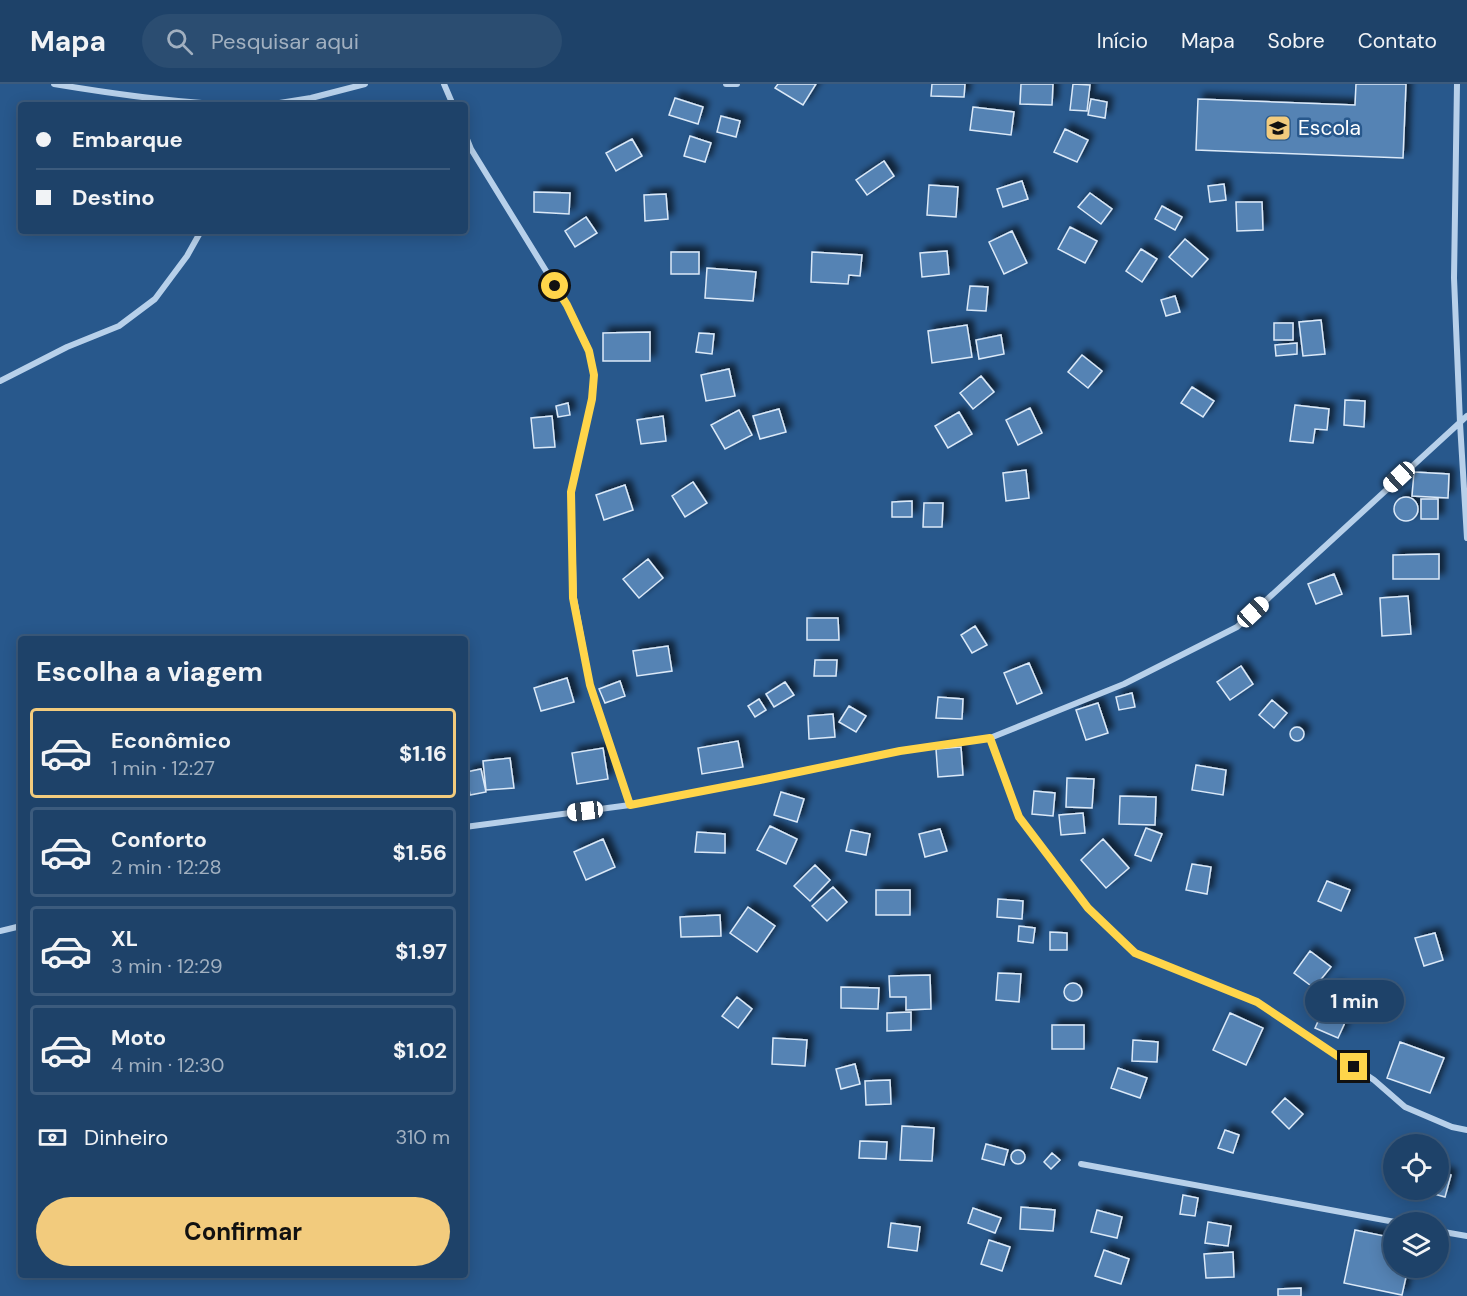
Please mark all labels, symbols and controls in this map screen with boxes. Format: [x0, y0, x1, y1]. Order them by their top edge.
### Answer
search box [142, 14, 562, 68]
text: Mapa [30, 23, 106, 60]
icon: search [163, 25, 196, 58]
text: Pesquisar aqui [211, 27, 359, 56]
text: Início [1097, 27, 1148, 55]
text: Mapa [1181, 27, 1235, 55]
text: Sobre [1268, 27, 1325, 55]
text: Contato [1358, 27, 1437, 55]
school or university icon: Escola [1263, 113, 1293, 143]
place label: Escola [1298, 114, 1361, 142]
text: Embarque [72, 125, 183, 154]
text: Destino [72, 183, 155, 212]
route start [541, 272, 568, 299]
car [1380, 458, 1418, 496]
car [1234, 593, 1272, 631]
text: Escolha a viagem [36, 654, 263, 689]
icon: car [39, 726, 93, 780]
text: Econômico [111, 726, 231, 755]
text: $1.16 [399, 739, 447, 768]
text: 1 min · 12:27 [111, 755, 215, 781]
car [566, 800, 604, 822]
icon: car [39, 825, 93, 879]
text: Conforto [111, 825, 207, 854]
text: $1.56 [393, 838, 447, 867]
text: 2 min · 12:28 [111, 854, 222, 880]
icon: car [39, 924, 93, 978]
text: XL [111, 924, 138, 953]
text: $1.97 [395, 937, 447, 966]
text: 3 min · 12:29 [111, 953, 223, 979]
callout: 1 min [1304, 980, 1404, 1022]
text: 1 min [1330, 988, 1379, 1014]
icon: car [39, 1023, 93, 1077]
text: Moto [111, 1023, 166, 1052]
text: $1.02 [393, 1036, 447, 1065]
text: 4 min · 12:30 [111, 1052, 224, 1078]
route end [1340, 1053, 1367, 1080]
icon: cash [36, 1121, 69, 1154]
text: Dinheiro [84, 1123, 168, 1152]
text: 310 m [395, 1124, 450, 1150]
map controls [1383, 1134, 1449, 1278]
button: locate [1383, 1134, 1449, 1200]
button: Confirmar [36, 1197, 450, 1266]
button: layers [1383, 1212, 1449, 1278]

